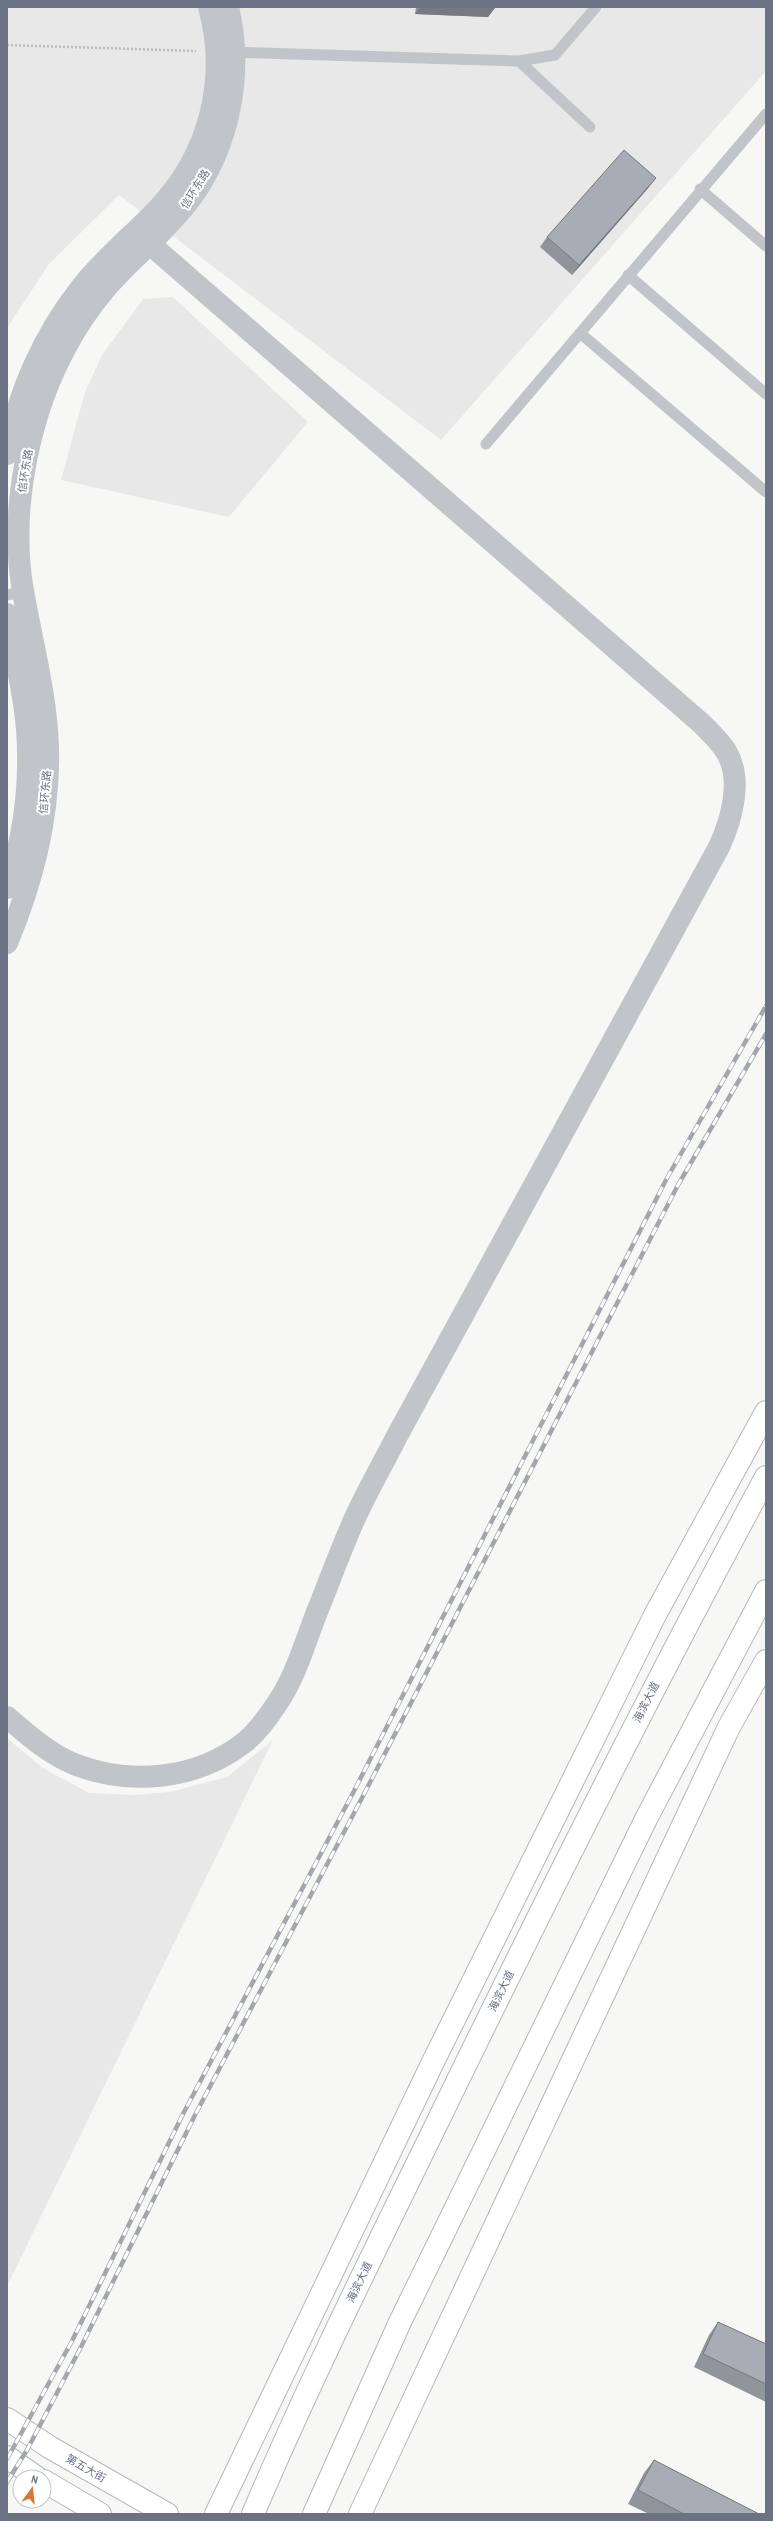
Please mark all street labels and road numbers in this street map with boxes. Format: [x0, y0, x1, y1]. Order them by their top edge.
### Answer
street label: 信环东路 [177, 167, 213, 211]
street label: 信环东路 [15, 448, 35, 494]
street label: 信环东路 [36, 769, 54, 815]
street label: 海滨大道 [630, 1679, 662, 1725]
street label: 海滨大道 [485, 1968, 517, 2014]
street label: 海滨大道 [343, 2259, 375, 2305]
street label: 第五大街 [63, 2451, 109, 2485]

